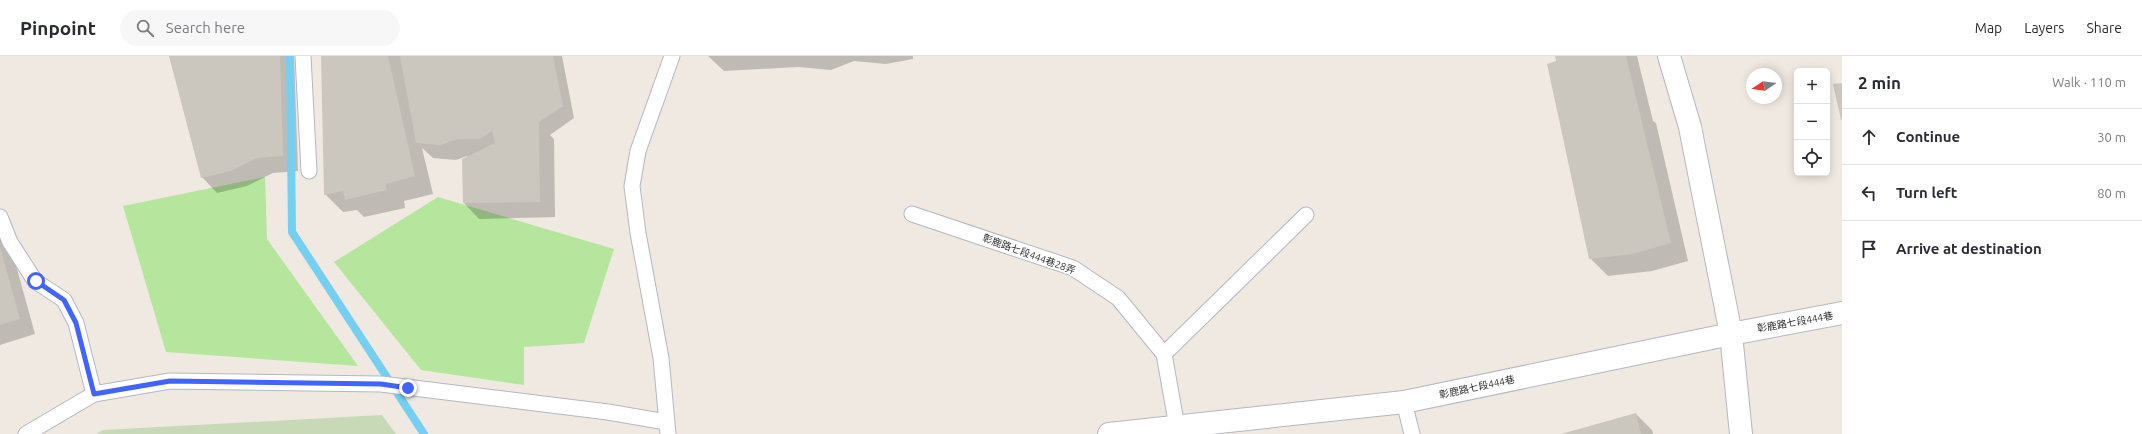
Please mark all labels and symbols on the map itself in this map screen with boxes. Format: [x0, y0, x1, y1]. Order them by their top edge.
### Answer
north arrow [1746, 68, 1782, 104]
street label: 彰鹿路七段444巷28弄 [981, 232, 1077, 276]
route start [27, 272, 45, 290]
street label: 彰鹿路七段444巷 [1756, 310, 1834, 334]
street label: 彰鹿路七段444巷 [1438, 374, 1516, 400]
route end [399, 379, 417, 397]

